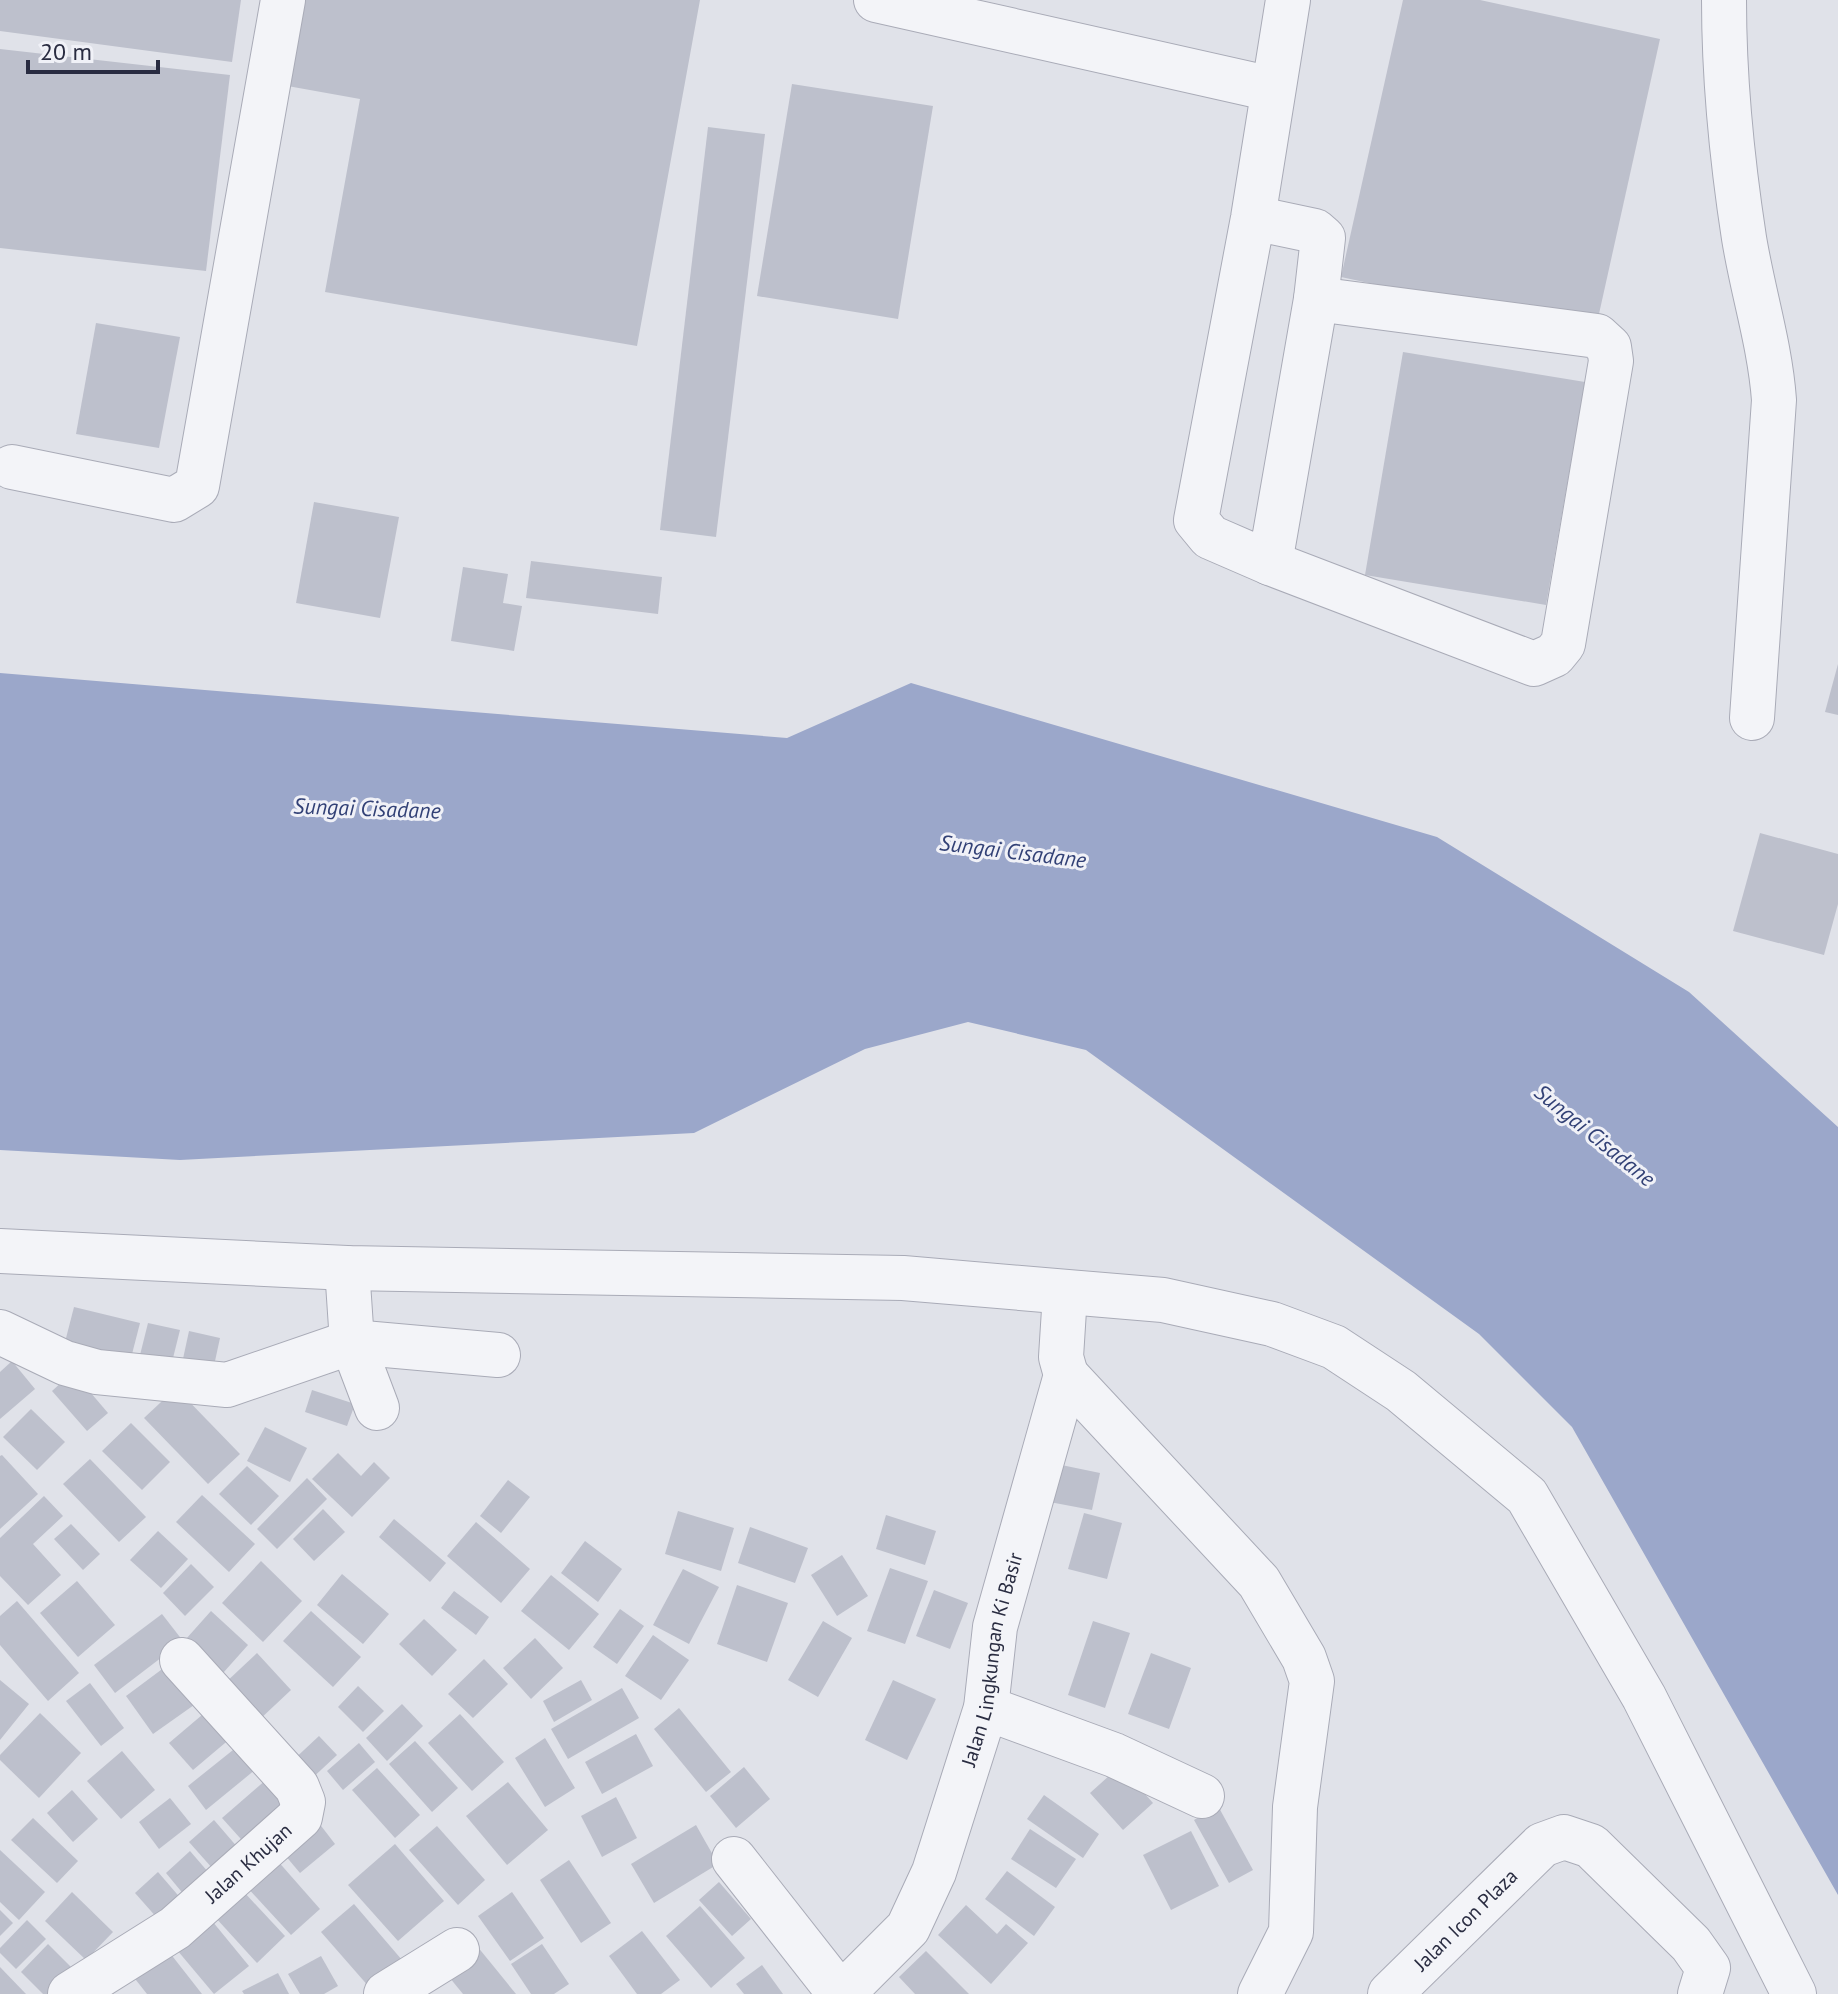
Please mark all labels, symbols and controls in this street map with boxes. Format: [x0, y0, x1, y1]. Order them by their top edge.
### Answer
scale bar [28, 24, 158, 74]
text: 20 m [40, 36, 92, 67]
water label: Sungai Cisadane [293, 791, 442, 825]
water label: Sungai Cisadane [938, 828, 1089, 874]
water label: Sungai Cisadane [1529, 1078, 1662, 1193]
street label: Jalan Lingkungan Ki Basir [955, 1549, 1028, 1771]
street label: Jalan Khujan [199, 1817, 297, 1909]
street label: Jalan Icon Plaza [1408, 1863, 1523, 1977]

